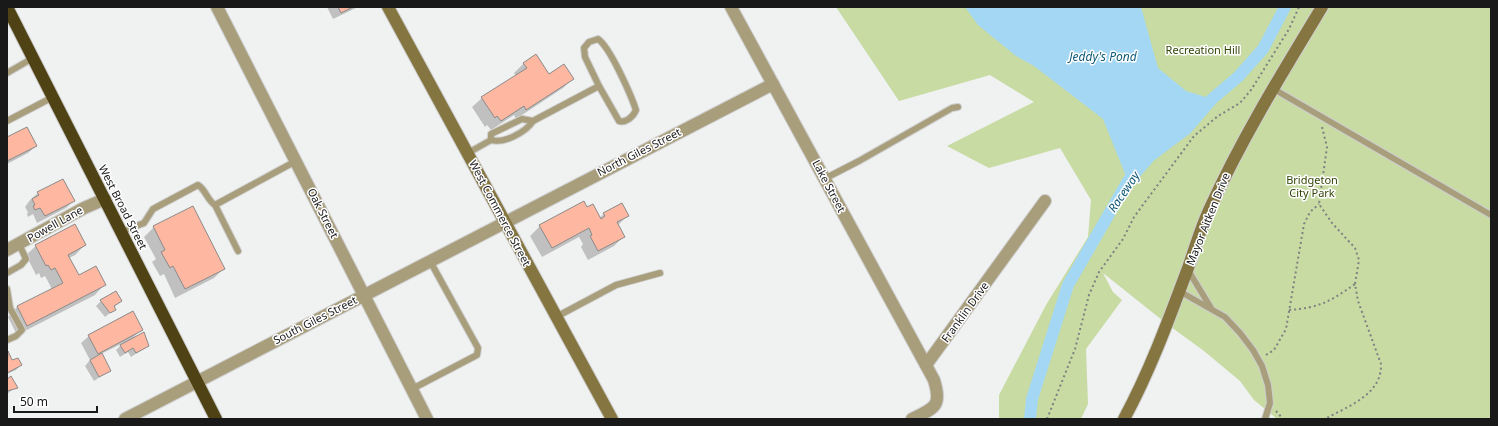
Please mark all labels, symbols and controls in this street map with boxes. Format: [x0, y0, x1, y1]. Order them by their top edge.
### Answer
park label: Recreation Hill [1166, 42, 1240, 57]
water label: Jeddy's Pond [1067, 48, 1138, 65]
street label: North Giles Street [594, 124, 683, 179]
street label: West Commerce Street [466, 157, 535, 268]
street label: Lake Street [809, 157, 850, 215]
street label: West Broad Street [96, 162, 151, 252]
water label: Raceway [1104, 167, 1144, 216]
street label: Mayor Aitken Drive [1182, 170, 1233, 267]
park label: Bridgeton City Park [1286, 172, 1338, 200]
street label: Oak Street [304, 185, 342, 240]
street label: Powell Lane [24, 202, 85, 245]
street label: Franklin Drive [938, 278, 992, 345]
street label: South Giles Street [270, 292, 359, 347]
scale bar [14, 388, 97, 414]
text: 50 m [20, 393, 48, 410]

